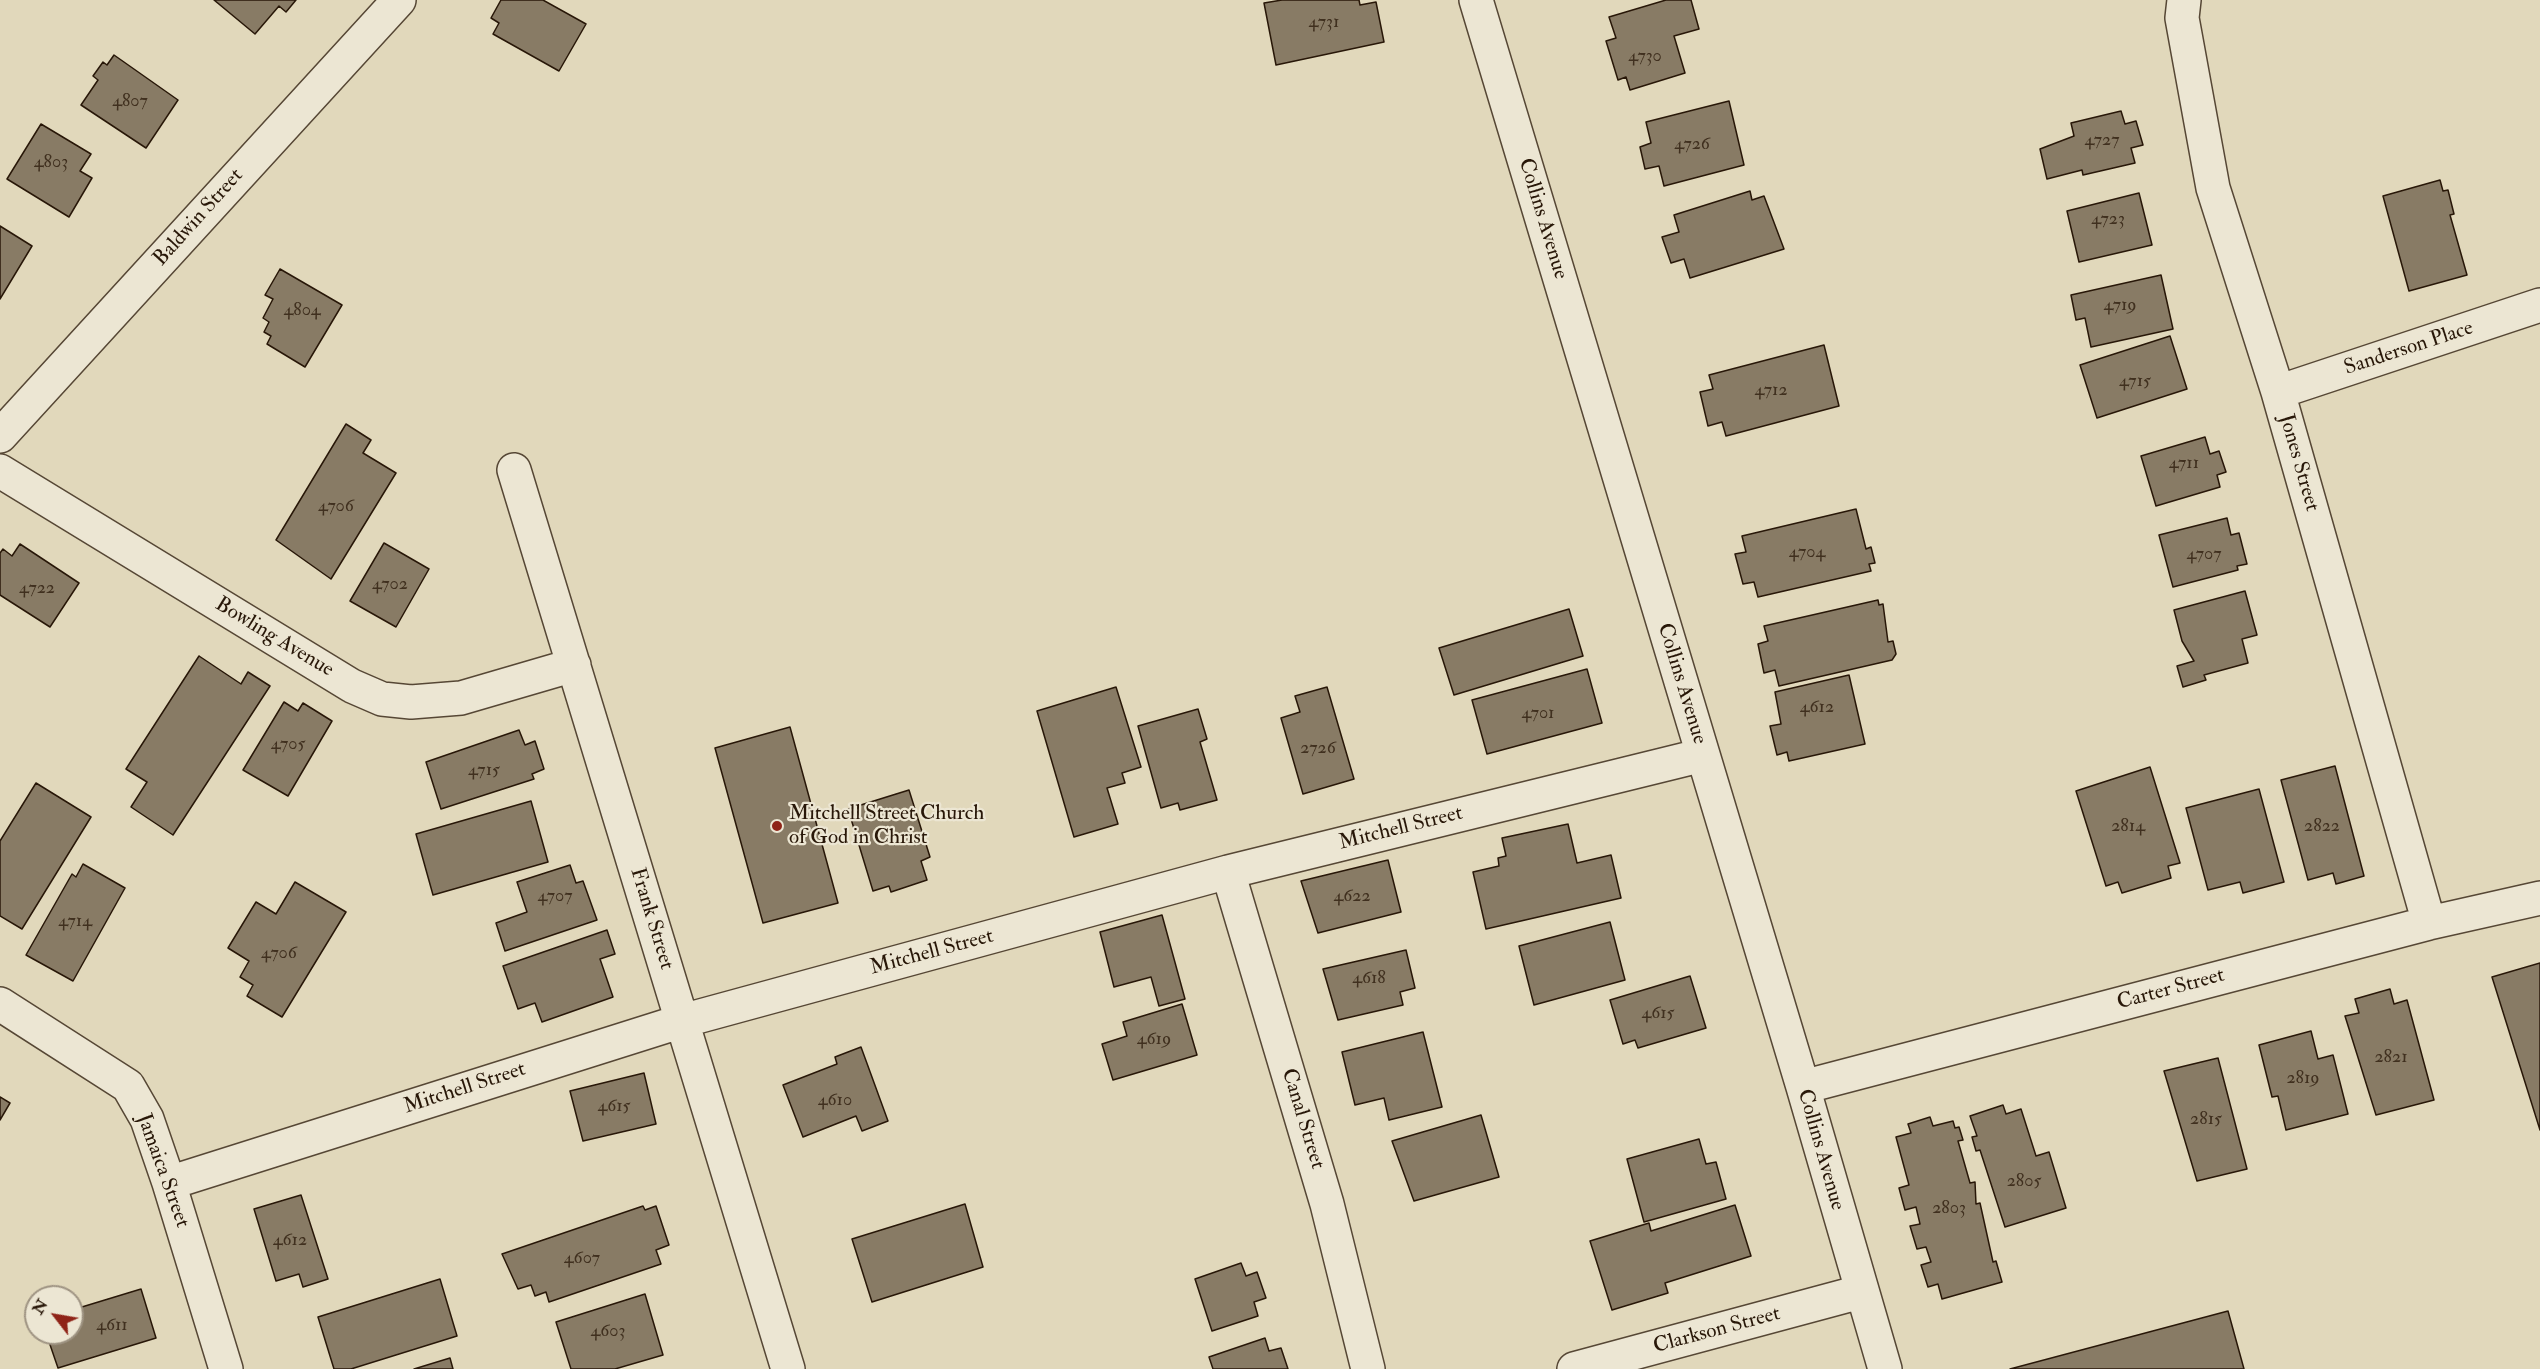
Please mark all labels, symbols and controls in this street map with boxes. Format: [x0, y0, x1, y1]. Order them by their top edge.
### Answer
house number: 4731 [1309, 12, 1339, 34]
house number: 4730 [1628, 46, 1662, 68]
house number: 4807 [112, 91, 148, 113]
house number: 4727 [2085, 130, 2119, 152]
house number: 4726 [1674, 134, 1710, 156]
house number: 4803 [34, 152, 68, 174]
street label: Collins Avenue [1512, 156, 1572, 282]
street label: Baldwin Street [149, 164, 249, 272]
house number: 4723 [2091, 209, 2125, 231]
house number: 4719 [2103, 295, 2137, 317]
house number: 4804 [283, 300, 321, 322]
street label: Sanderson Place [2341, 316, 2477, 382]
house number: 4715 [2119, 371, 2151, 393]
house number: 4712 [1754, 380, 1788, 402]
street label: Jones Street [2272, 411, 2324, 515]
house number: 4711 [2169, 453, 2199, 475]
house number: 4706 [318, 496, 354, 518]
house number: 4704 [1789, 542, 1825, 564]
house number: 4707 [2187, 544, 2221, 566]
house number: 4702 [372, 574, 408, 596]
house number: 4722 [19, 578, 55, 600]
street label: Bowling Avenue [210, 593, 338, 683]
street label: Collins Avenue [1651, 621, 1711, 747]
house number: 4612 [1800, 697, 1834, 719]
house number: 4701 [1521, 703, 1555, 725]
house number: 4705 [271, 734, 305, 756]
house number: 2726 [1300, 738, 1336, 760]
house number: 4715 [468, 760, 500, 782]
place label: Mitchell Street Church of God in Christ [789, 801, 984, 851]
street label: Mitchell Street [1337, 801, 1465, 857]
house number: 2814 [2111, 816, 2145, 838]
house number: 2822 [2304, 816, 2340, 838]
marker: Mitchell Street Church of God in Christ [770, 819, 784, 833]
street label: Frank Street [624, 865, 678, 973]
house number: 4707 [538, 886, 572, 908]
house number: 4622 [1333, 886, 1371, 908]
house number: 4714 [58, 911, 92, 933]
street label: Mitchell Street [868, 924, 996, 982]
house number: 4706 [261, 943, 297, 965]
street label: Carter Street [2115, 964, 2227, 1016]
house number: 4618 [1352, 968, 1386, 990]
house number: 4615 [1642, 1003, 1674, 1025]
house number: 4619 [1137, 1029, 1171, 1051]
house number: 2821 [2374, 1047, 2408, 1069]
street label: Mitchell Street [401, 1057, 529, 1121]
street label: Canal Street [1275, 1066, 1329, 1172]
house number: 2819 [2286, 1068, 2320, 1090]
street label: Collins Avenue [1791, 1086, 1849, 1214]
house number: 4610 [818, 1090, 852, 1112]
house number: 4615 [598, 1096, 630, 1118]
house number: 2815 [2190, 1109, 2222, 1131]
street label: Jamaica Street [130, 1111, 194, 1231]
house number: 2805 [2007, 1171, 2041, 1193]
house number: 2803 [1932, 1198, 1966, 1220]
house number: 4612 [273, 1230, 307, 1252]
house number: 4607 [564, 1248, 600, 1270]
north arrow [24, 1285, 84, 1345]
text: N [28, 1295, 53, 1318]
street label: Clarkson Street [1651, 1302, 1783, 1360]
house number: 4611 [96, 1315, 128, 1337]
house number: 4603 [591, 1321, 625, 1343]

